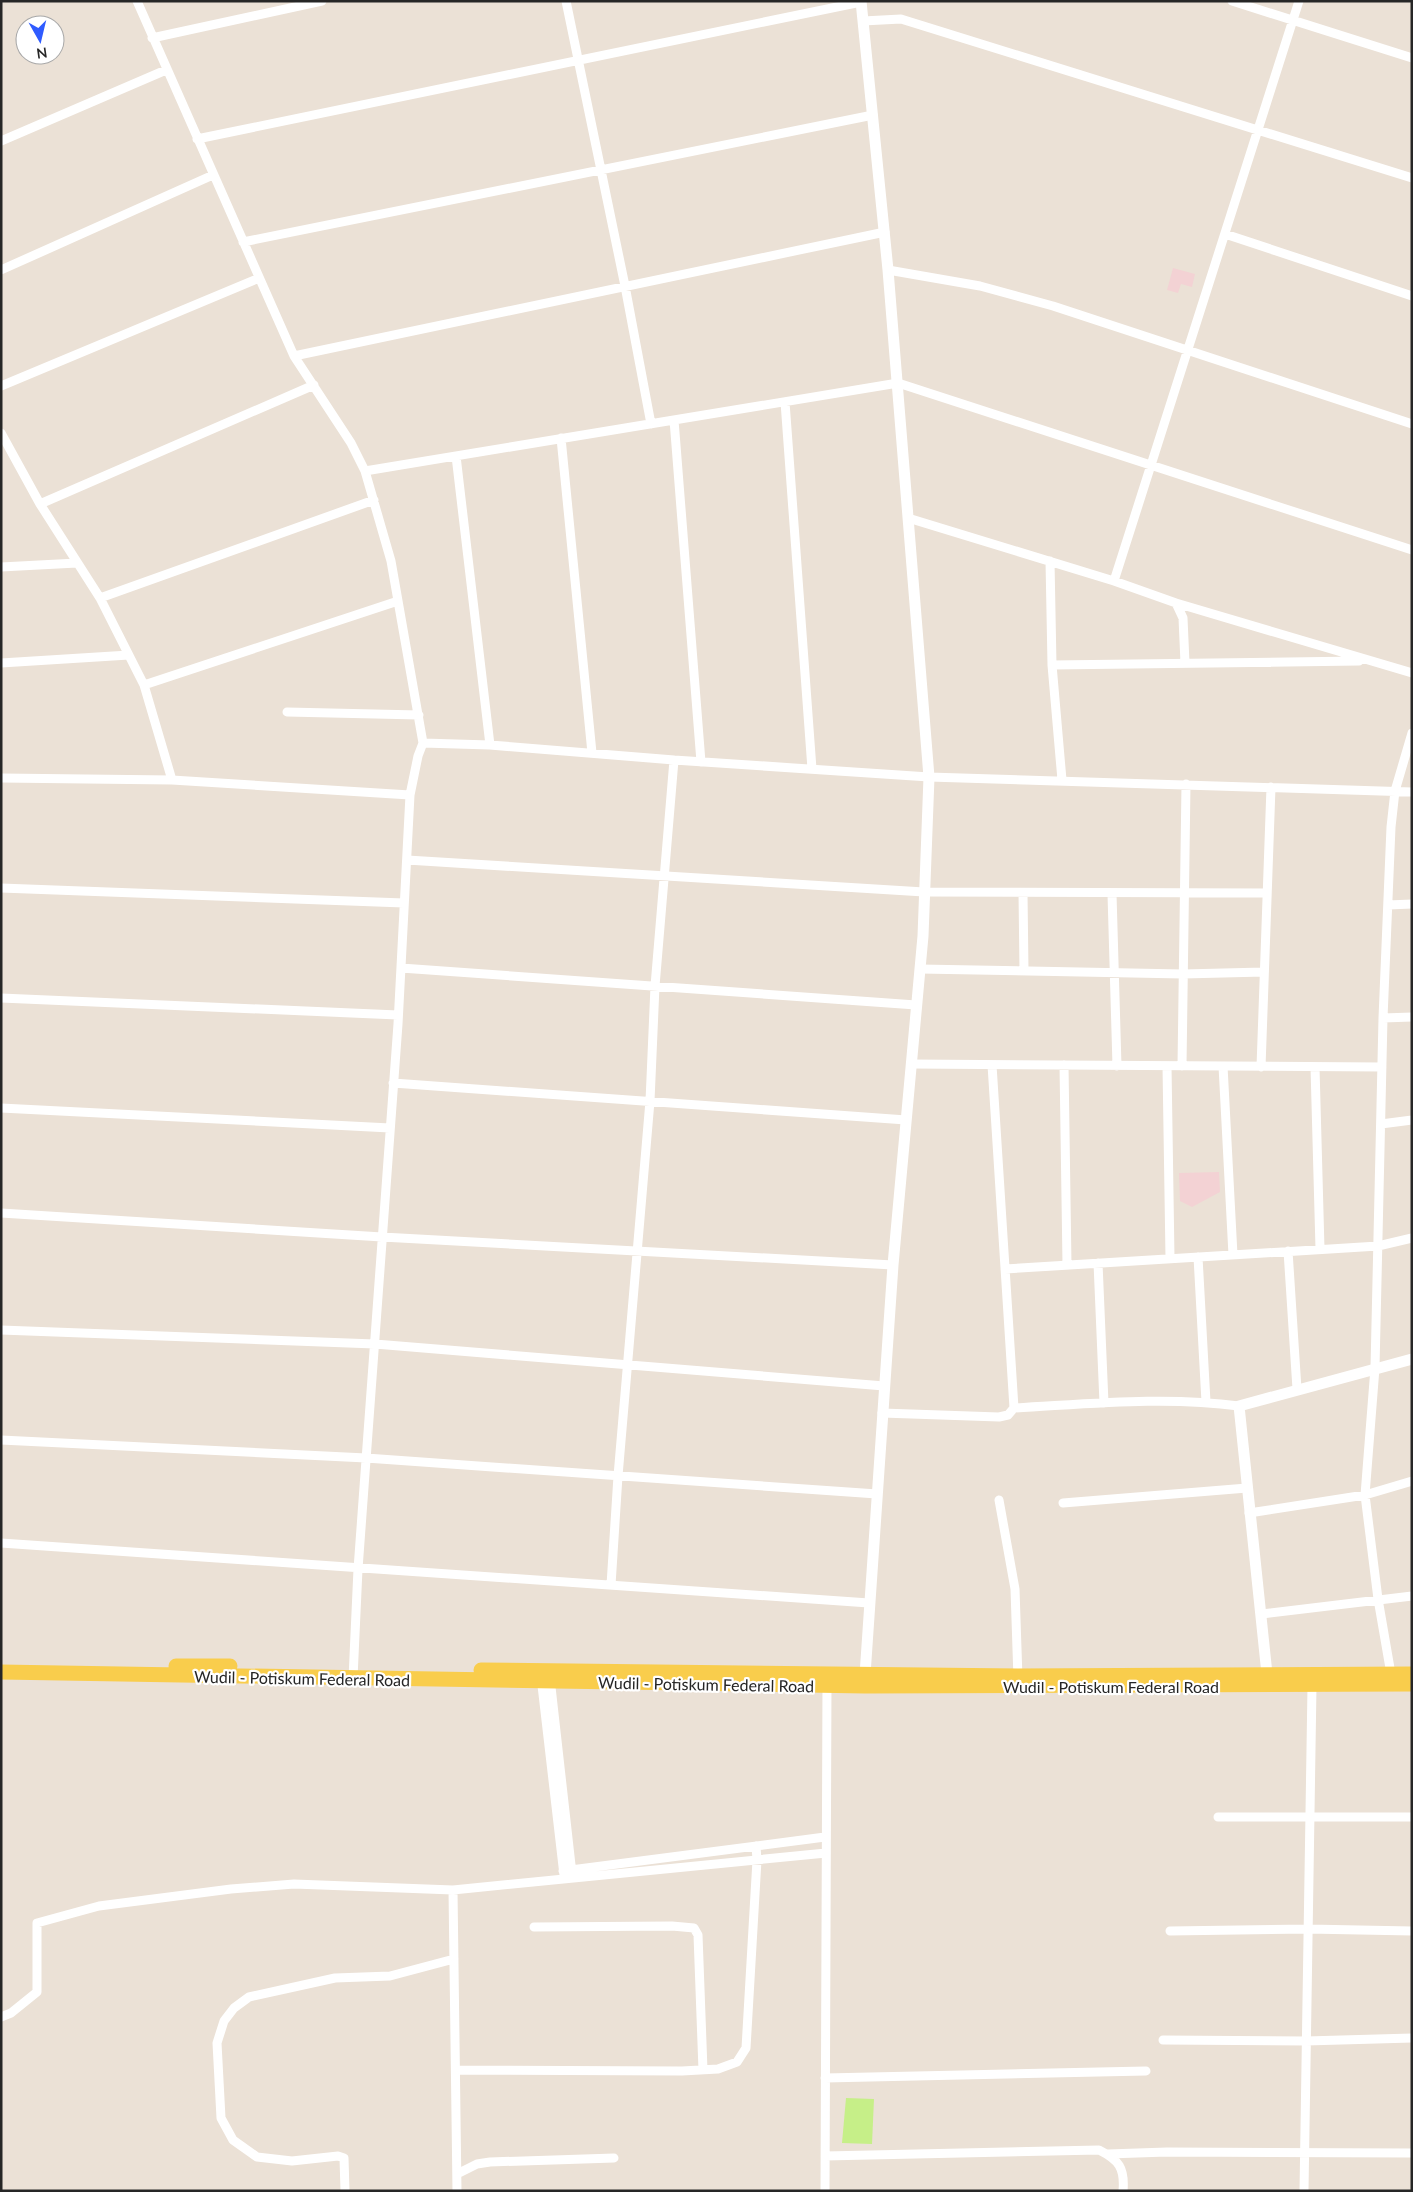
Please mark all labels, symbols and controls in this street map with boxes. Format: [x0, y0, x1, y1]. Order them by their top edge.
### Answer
north arrow [15, 15, 65, 65]
text: N [35, 44, 48, 63]
street label: Wudil - Potiskum Federal Road [194, 1667, 410, 1689]
street label: Wudil - Potiskum Federal Road [598, 1673, 814, 1695]
street label: Wudil - Potiskum Federal Road [1003, 1677, 1219, 1696]

